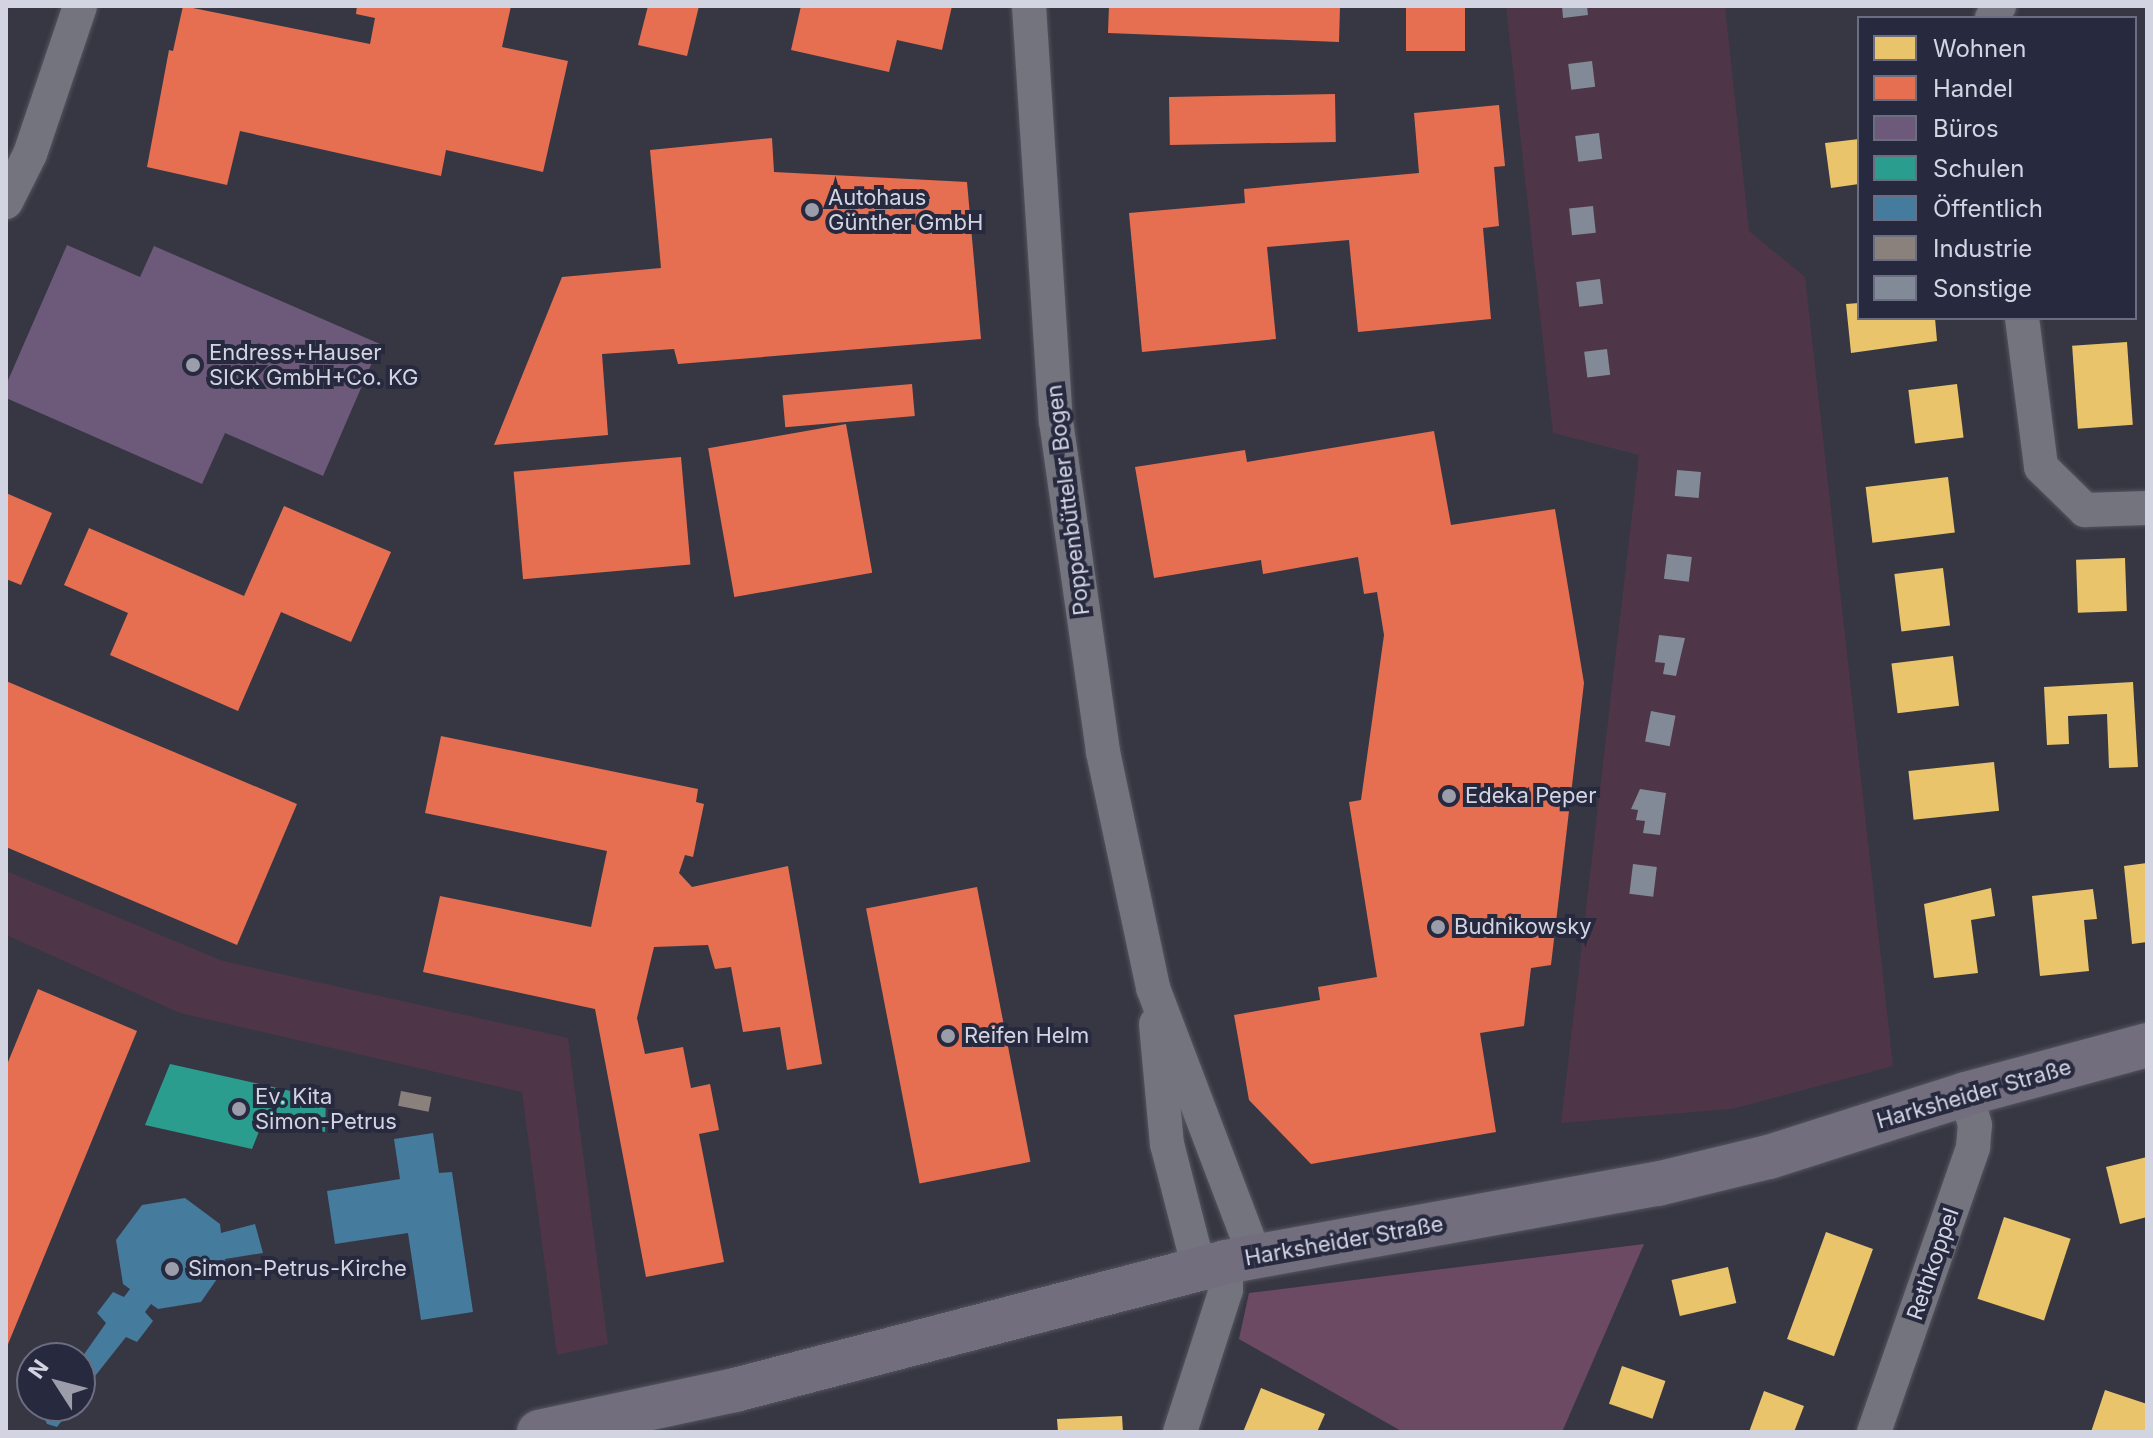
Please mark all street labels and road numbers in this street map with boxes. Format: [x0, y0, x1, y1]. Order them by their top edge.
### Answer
street label: Poppenbütteler Bogen [1041, 383, 1095, 617]
street label: Harksheider Straße [1874, 1054, 2074, 1134]
street label: Rethkoppel [1902, 1205, 1964, 1323]
street label: Harksheider Straße [1243, 1211, 1445, 1271]

